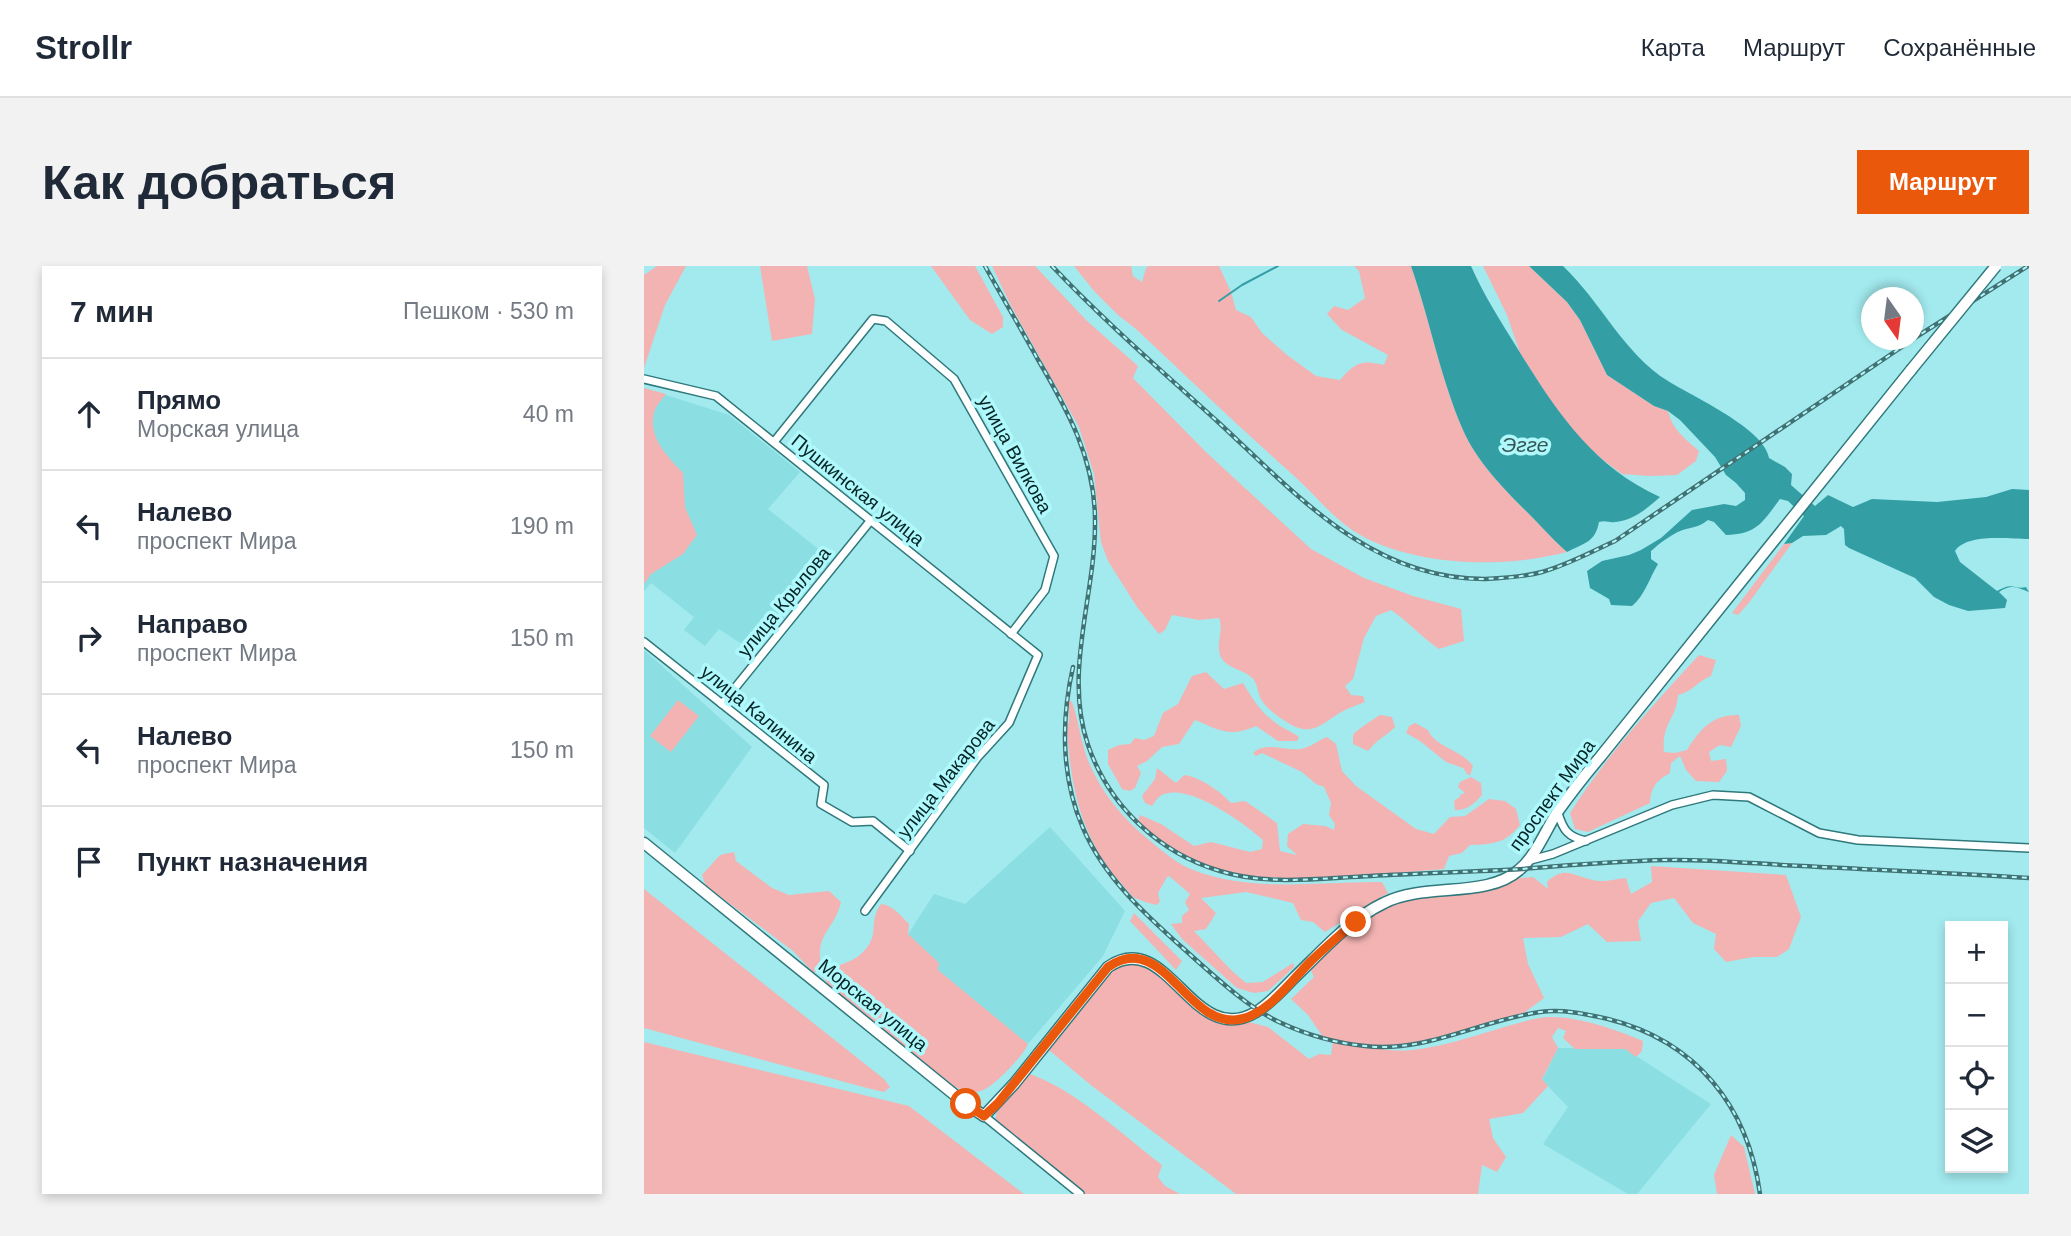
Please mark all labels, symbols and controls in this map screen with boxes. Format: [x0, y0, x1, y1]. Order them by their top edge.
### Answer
text: Strollr [35, 29, 132, 66]
text: Карта [1641, 34, 1705, 61]
text: Маршрут [1743, 34, 1845, 61]
text: Сохранённые [1883, 34, 2036, 61]
button: Маршрут [1857, 150, 2029, 214]
text: Как добраться [42, 155, 396, 209]
north arrow [1861, 287, 1924, 350]
text: 7 мин [70, 295, 154, 328]
text: Пешком · 530 m [403, 298, 574, 324]
text: Прямо [137, 385, 221, 415]
street label: улица Вилкова [974, 391, 1056, 517]
icon: ahead [70, 395, 108, 433]
text: 40 m [523, 401, 574, 427]
text: Морская улица [137, 416, 299, 442]
street label: Пушкинская улица [788, 430, 929, 550]
water label: Эгге [1502, 433, 1548, 456]
text: Налево [137, 497, 232, 527]
icon: left [70, 507, 108, 545]
text: 190 m [510, 513, 574, 539]
text: проспект Мира [137, 528, 297, 554]
street label: улица Крылова [733, 543, 835, 661]
text: Направо [137, 609, 248, 639]
icon: right [70, 619, 108, 657]
text: 150 m [510, 625, 574, 651]
text: проспект Мира [137, 640, 297, 666]
street label: улица Калинина [697, 661, 822, 767]
street label: улица Макарова [893, 714, 999, 842]
text: Налево [137, 721, 232, 751]
icon: left [70, 731, 108, 769]
street label: проспект Мира [1505, 735, 1600, 855]
text: 150 m [510, 737, 574, 763]
text: проспект Мира [137, 752, 297, 778]
icon: arrive [70, 843, 108, 881]
text: Пункт назначения [137, 847, 368, 877]
route end [1340, 906, 1371, 937]
map controls [1945, 921, 2008, 1173]
button: + [1945, 921, 2008, 984]
street label: Морская улица [814, 955, 932, 1056]
button: − [1945, 984, 2008, 1047]
button: locate [1945, 1047, 2008, 1110]
route start [950, 1088, 981, 1119]
button: layers [1945, 1110, 2008, 1173]

